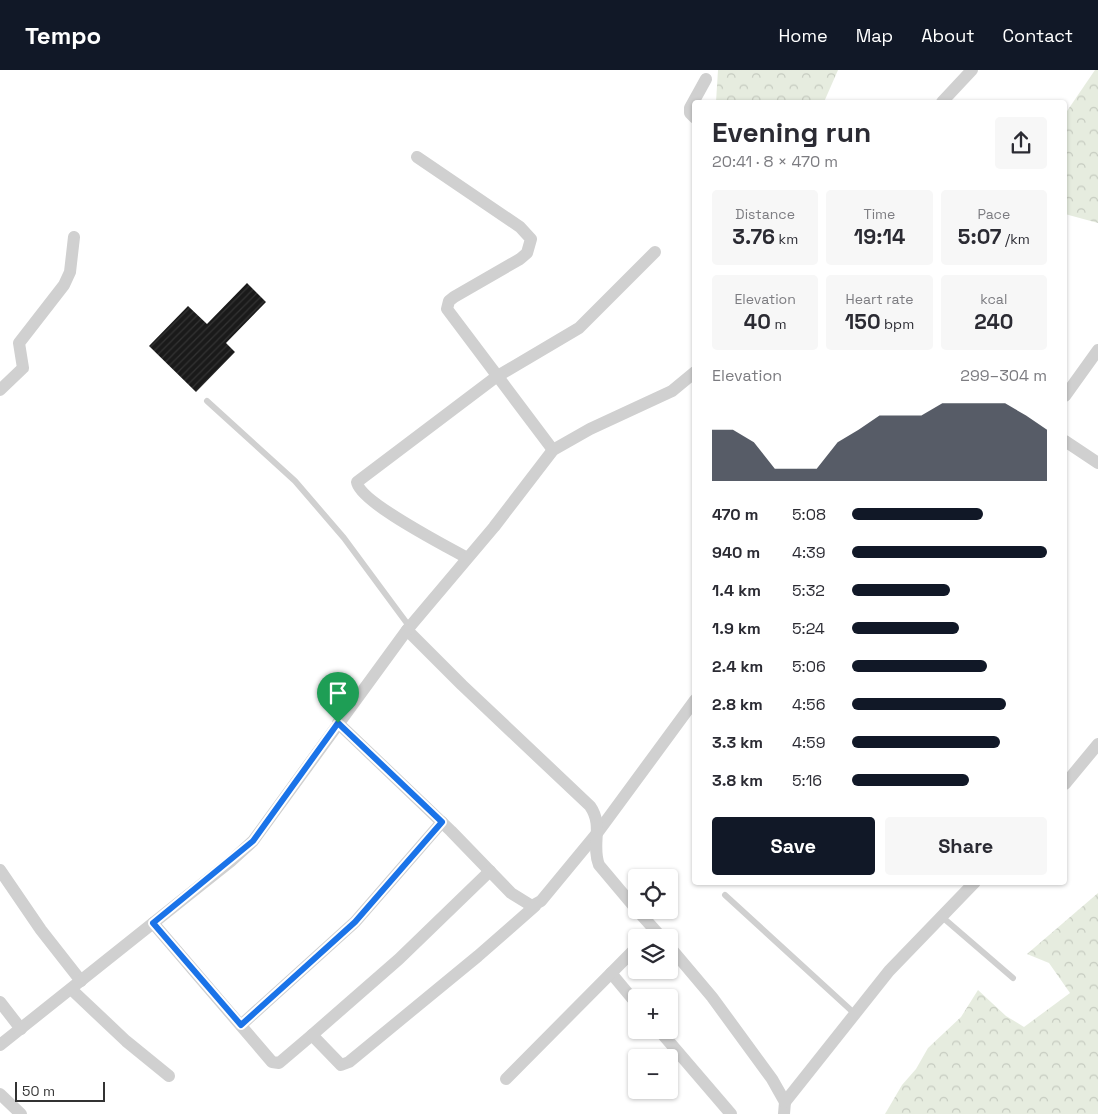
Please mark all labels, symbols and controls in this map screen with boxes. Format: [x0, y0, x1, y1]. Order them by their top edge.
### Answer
text: Tempo [25, 20, 101, 51]
text: Home [779, 24, 828, 47]
text: Map [856, 24, 893, 47]
text: About [921, 24, 975, 47]
text: Contact [1003, 24, 1073, 47]
text: Evening run [712, 114, 871, 150]
button: share [995, 117, 1047, 169]
text: 20:41 · 8 × 470 m [712, 151, 838, 172]
text: Distance [735, 205, 795, 223]
text: Time [864, 205, 895, 223]
text: Pace [977, 205, 1010, 223]
text: 3.76 [732, 223, 775, 250]
text: 19:14 [854, 223, 905, 250]
text: 5:07 [958, 223, 1001, 250]
text: km [775, 230, 798, 248]
text: /km [1001, 230, 1030, 248]
text: Elevation [734, 290, 796, 308]
text: Heart rate [846, 290, 913, 308]
text: kcal [980, 290, 1007, 308]
text: 40 [744, 308, 771, 335]
text: 150 [845, 308, 881, 335]
text: 240 [974, 308, 1013, 335]
text: m [771, 315, 786, 333]
text: bpm [881, 315, 914, 333]
text: Elevation [712, 365, 782, 386]
text: 299–304 m [960, 365, 1047, 386]
text: 470 m [712, 504, 758, 525]
text: 5:08 [792, 504, 826, 525]
text: 940 m [712, 542, 760, 563]
text: 4:39 [792, 542, 826, 563]
text: 1.4 km [712, 580, 761, 601]
text: 5:32 [792, 580, 825, 601]
text: 1.9 km [712, 618, 761, 639]
text: 5:24 [792, 618, 825, 639]
text: 2.4 km [712, 656, 763, 677]
text: 5:06 [792, 656, 826, 677]
pin [317, 672, 359, 723]
icon: arrive [324, 679, 352, 707]
text: 2.8 km [712, 694, 763, 715]
text: 4:56 [792, 694, 825, 715]
text: 3.3 km [712, 732, 763, 753]
text: 4:59 [792, 732, 825, 753]
text: 3.8 km [712, 770, 763, 791]
text: 5:16 [792, 770, 822, 791]
button: Save [712, 817, 875, 875]
button: Share [885, 817, 1047, 875]
map controls [628, 869, 678, 1099]
button: locate [628, 869, 678, 919]
button: layers [628, 929, 678, 979]
button: + [628, 989, 678, 1039]
button: − [628, 1049, 678, 1099]
scale bar [15, 1079, 105, 1102]
text: 50 m [22, 1082, 55, 1100]

